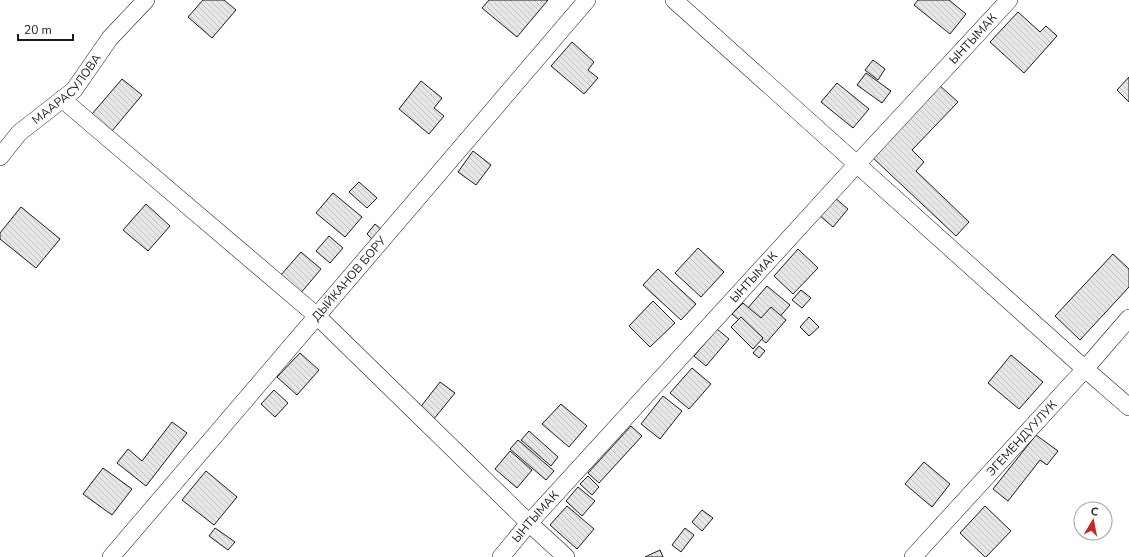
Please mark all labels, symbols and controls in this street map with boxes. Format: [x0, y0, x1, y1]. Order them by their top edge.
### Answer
street label: ЫНТЫМАК [946, 10, 1001, 68]
scale bar [18, 16, 73, 42]
text: 20 m [24, 22, 52, 38]
street label: МААРАСУЛОВА [29, 50, 105, 128]
street label: ДЫЙКАНОВ БОРУ [308, 233, 390, 325]
street label: ЫНТЫМАК [726, 248, 781, 306]
street label: ЭГЕМЕНДУУЛУК [983, 397, 1061, 479]
street label: ЫНТЫМАК [508, 487, 563, 546]
north arrow [1073, 501, 1113, 541]
text: С [1090, 504, 1100, 520]

